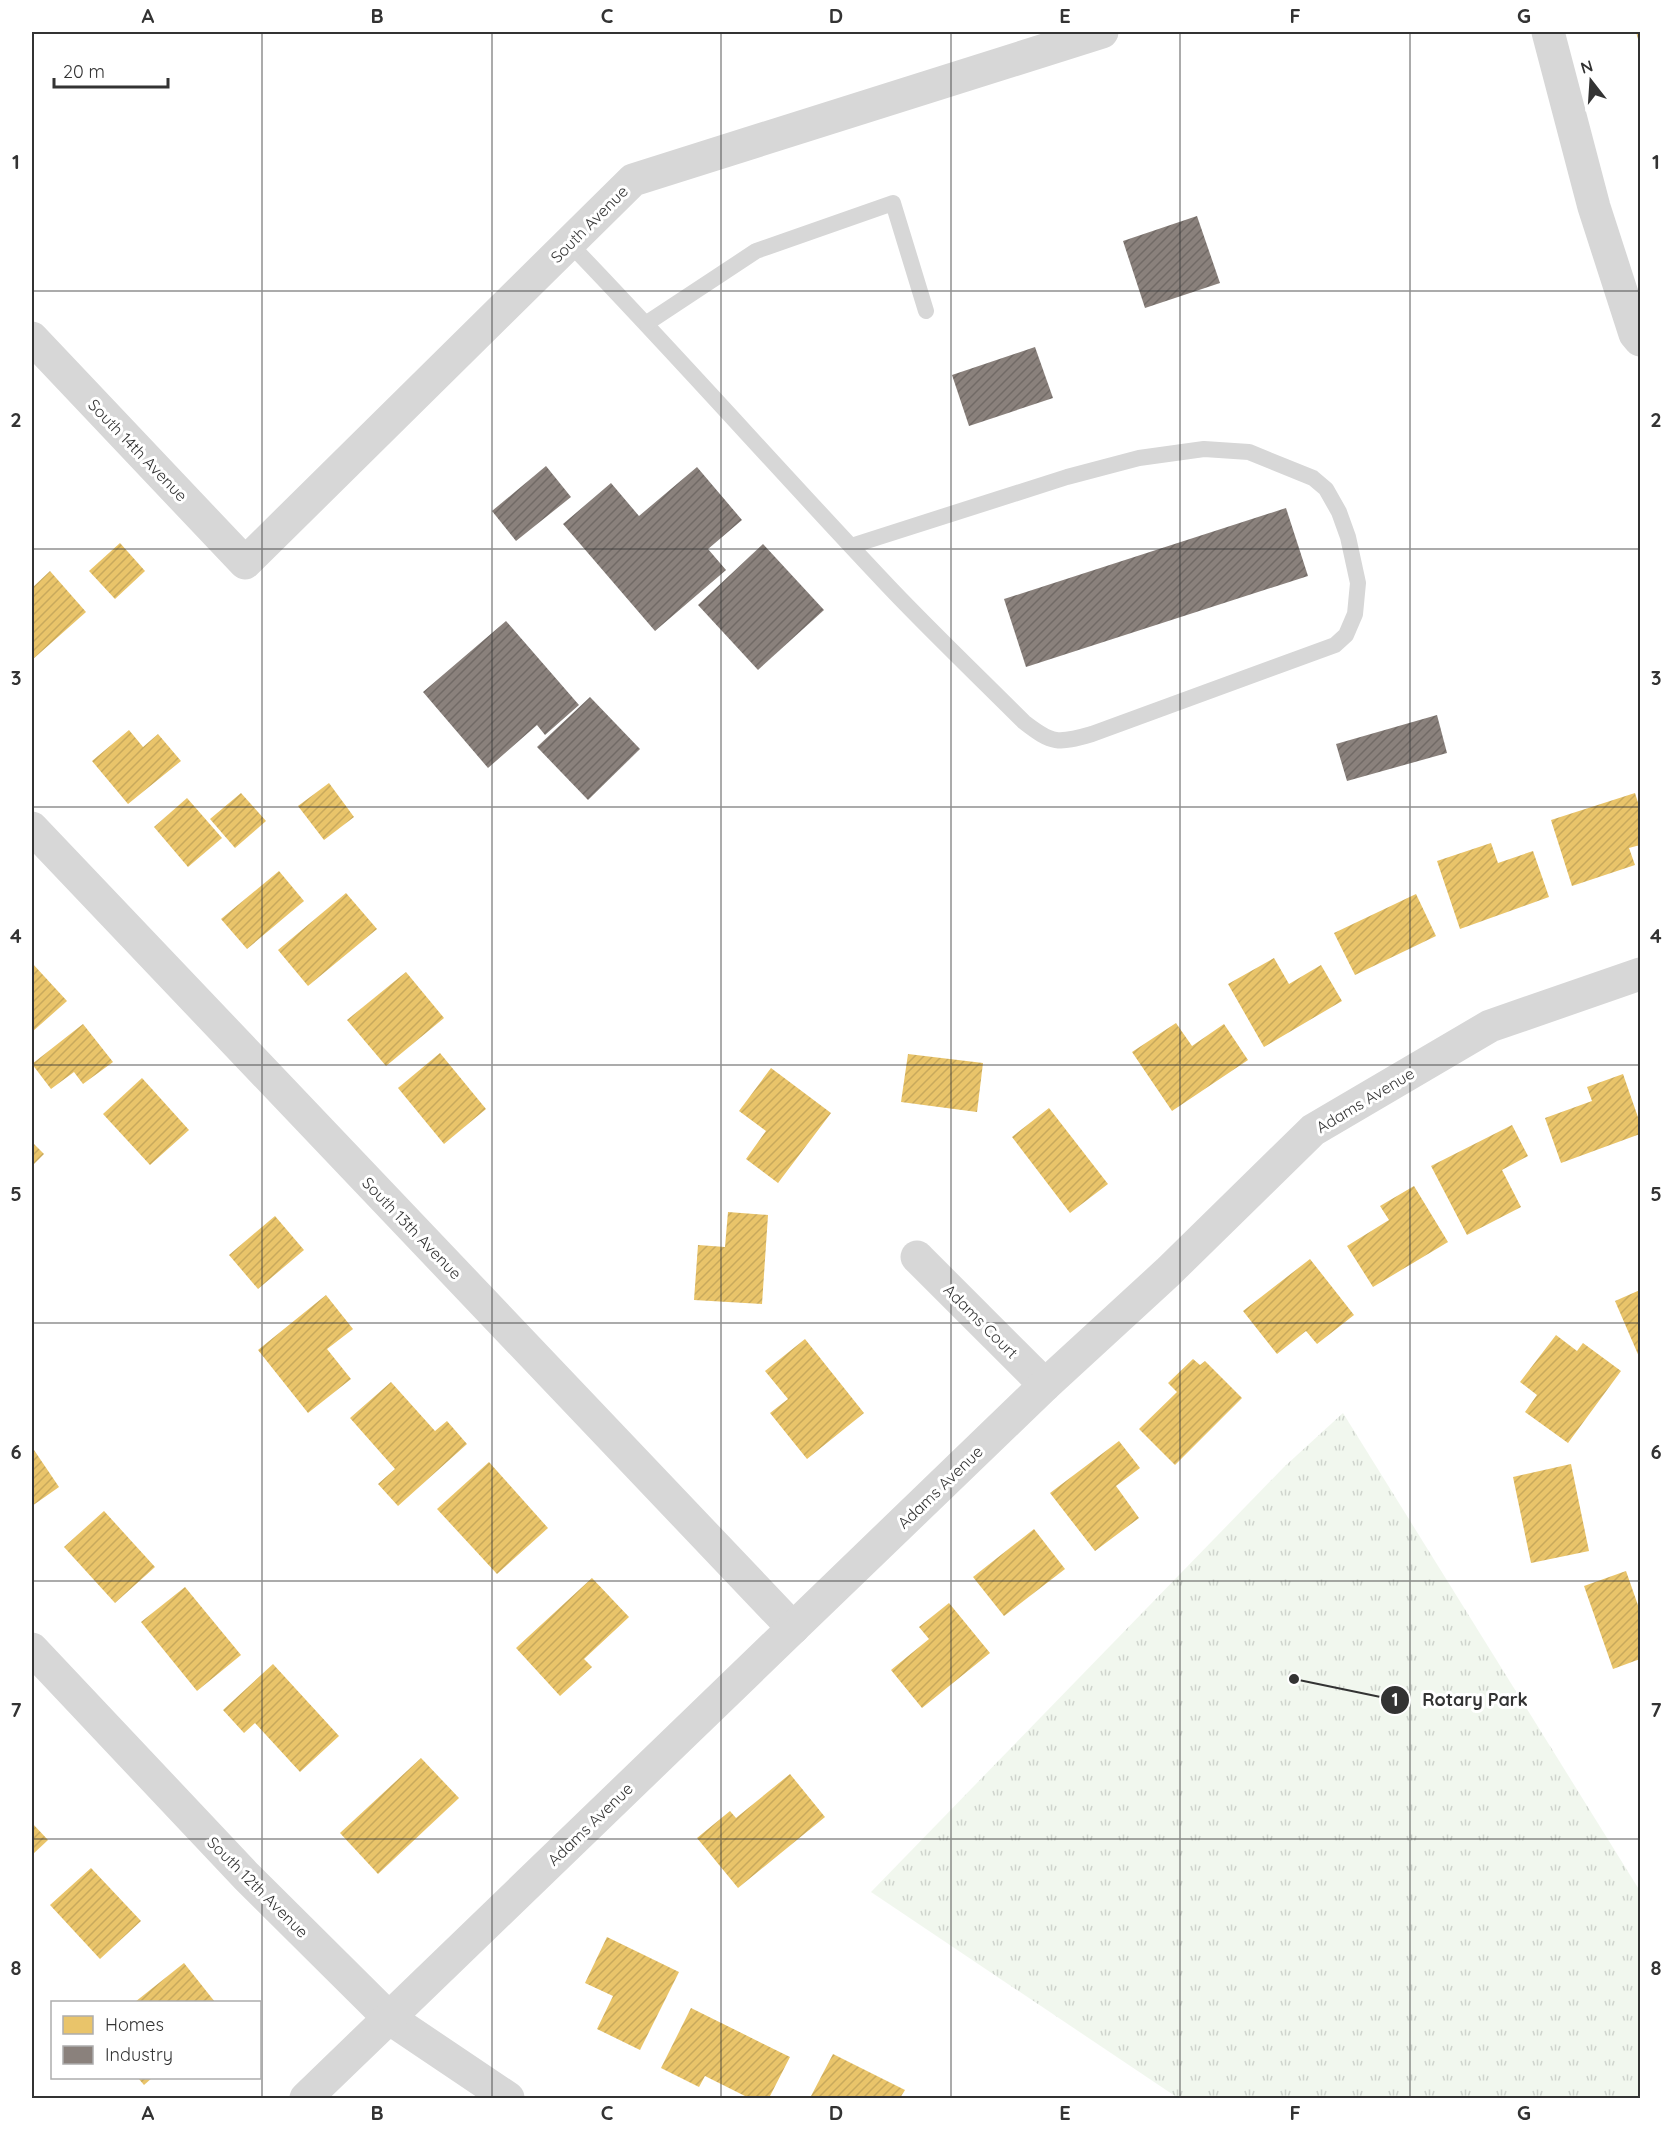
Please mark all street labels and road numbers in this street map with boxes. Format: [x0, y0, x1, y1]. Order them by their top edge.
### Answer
street label: South Avenue [546, 181, 632, 267]
street label: South 14th Avenue [84, 395, 192, 505]
street label: Adams Avenue [1312, 1063, 1418, 1137]
street label: South 13th Avenue [358, 1173, 466, 1283]
street label: Adams Court [940, 1280, 1022, 1362]
street label: Adams Avenue [893, 1441, 987, 1533]
street label: Adams Avenue [543, 1778, 637, 1870]
street label: South 12th Avenue [203, 1832, 313, 1942]

